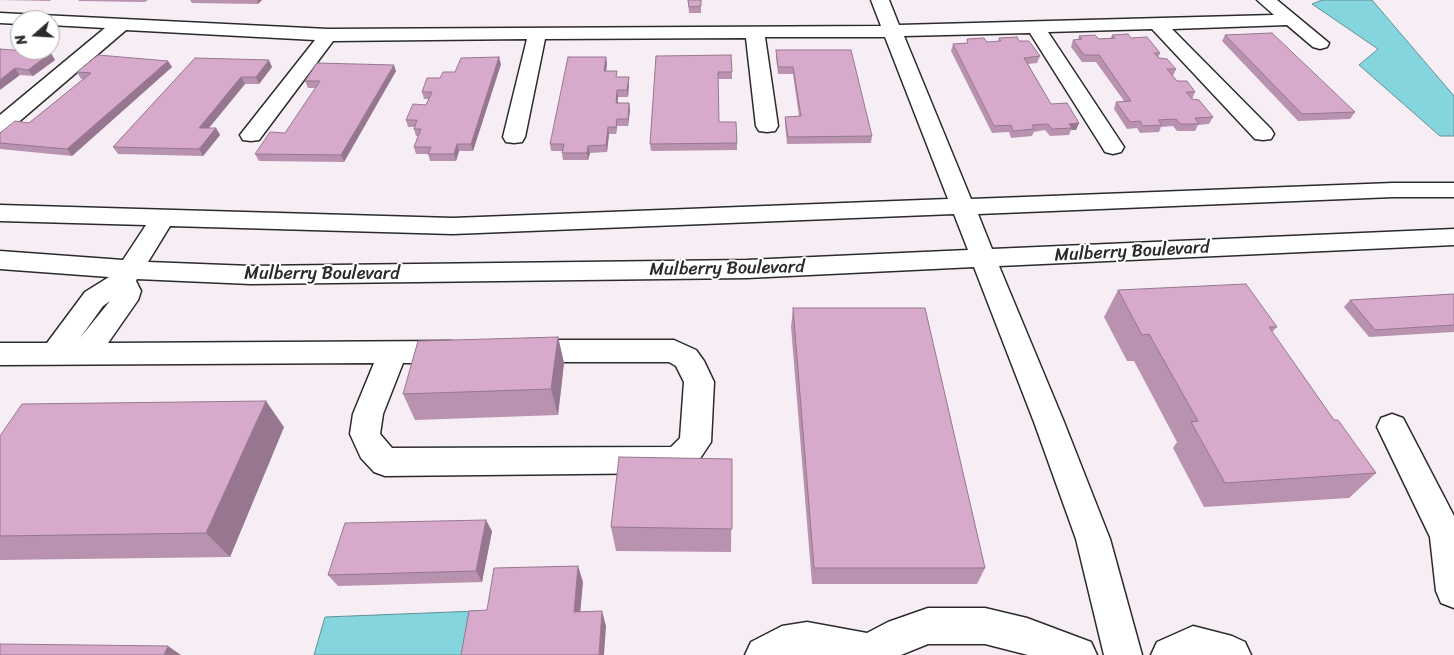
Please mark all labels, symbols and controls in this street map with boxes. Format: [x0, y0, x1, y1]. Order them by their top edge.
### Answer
north arrow [10, 10, 60, 60]
text: N [8, 31, 35, 48]
street label: Mulberry Boulevard [1054, 237, 1210, 267]
street label: Mulberry Boulevard [649, 257, 805, 281]
street label: Mulberry Boulevard [244, 263, 400, 285]

